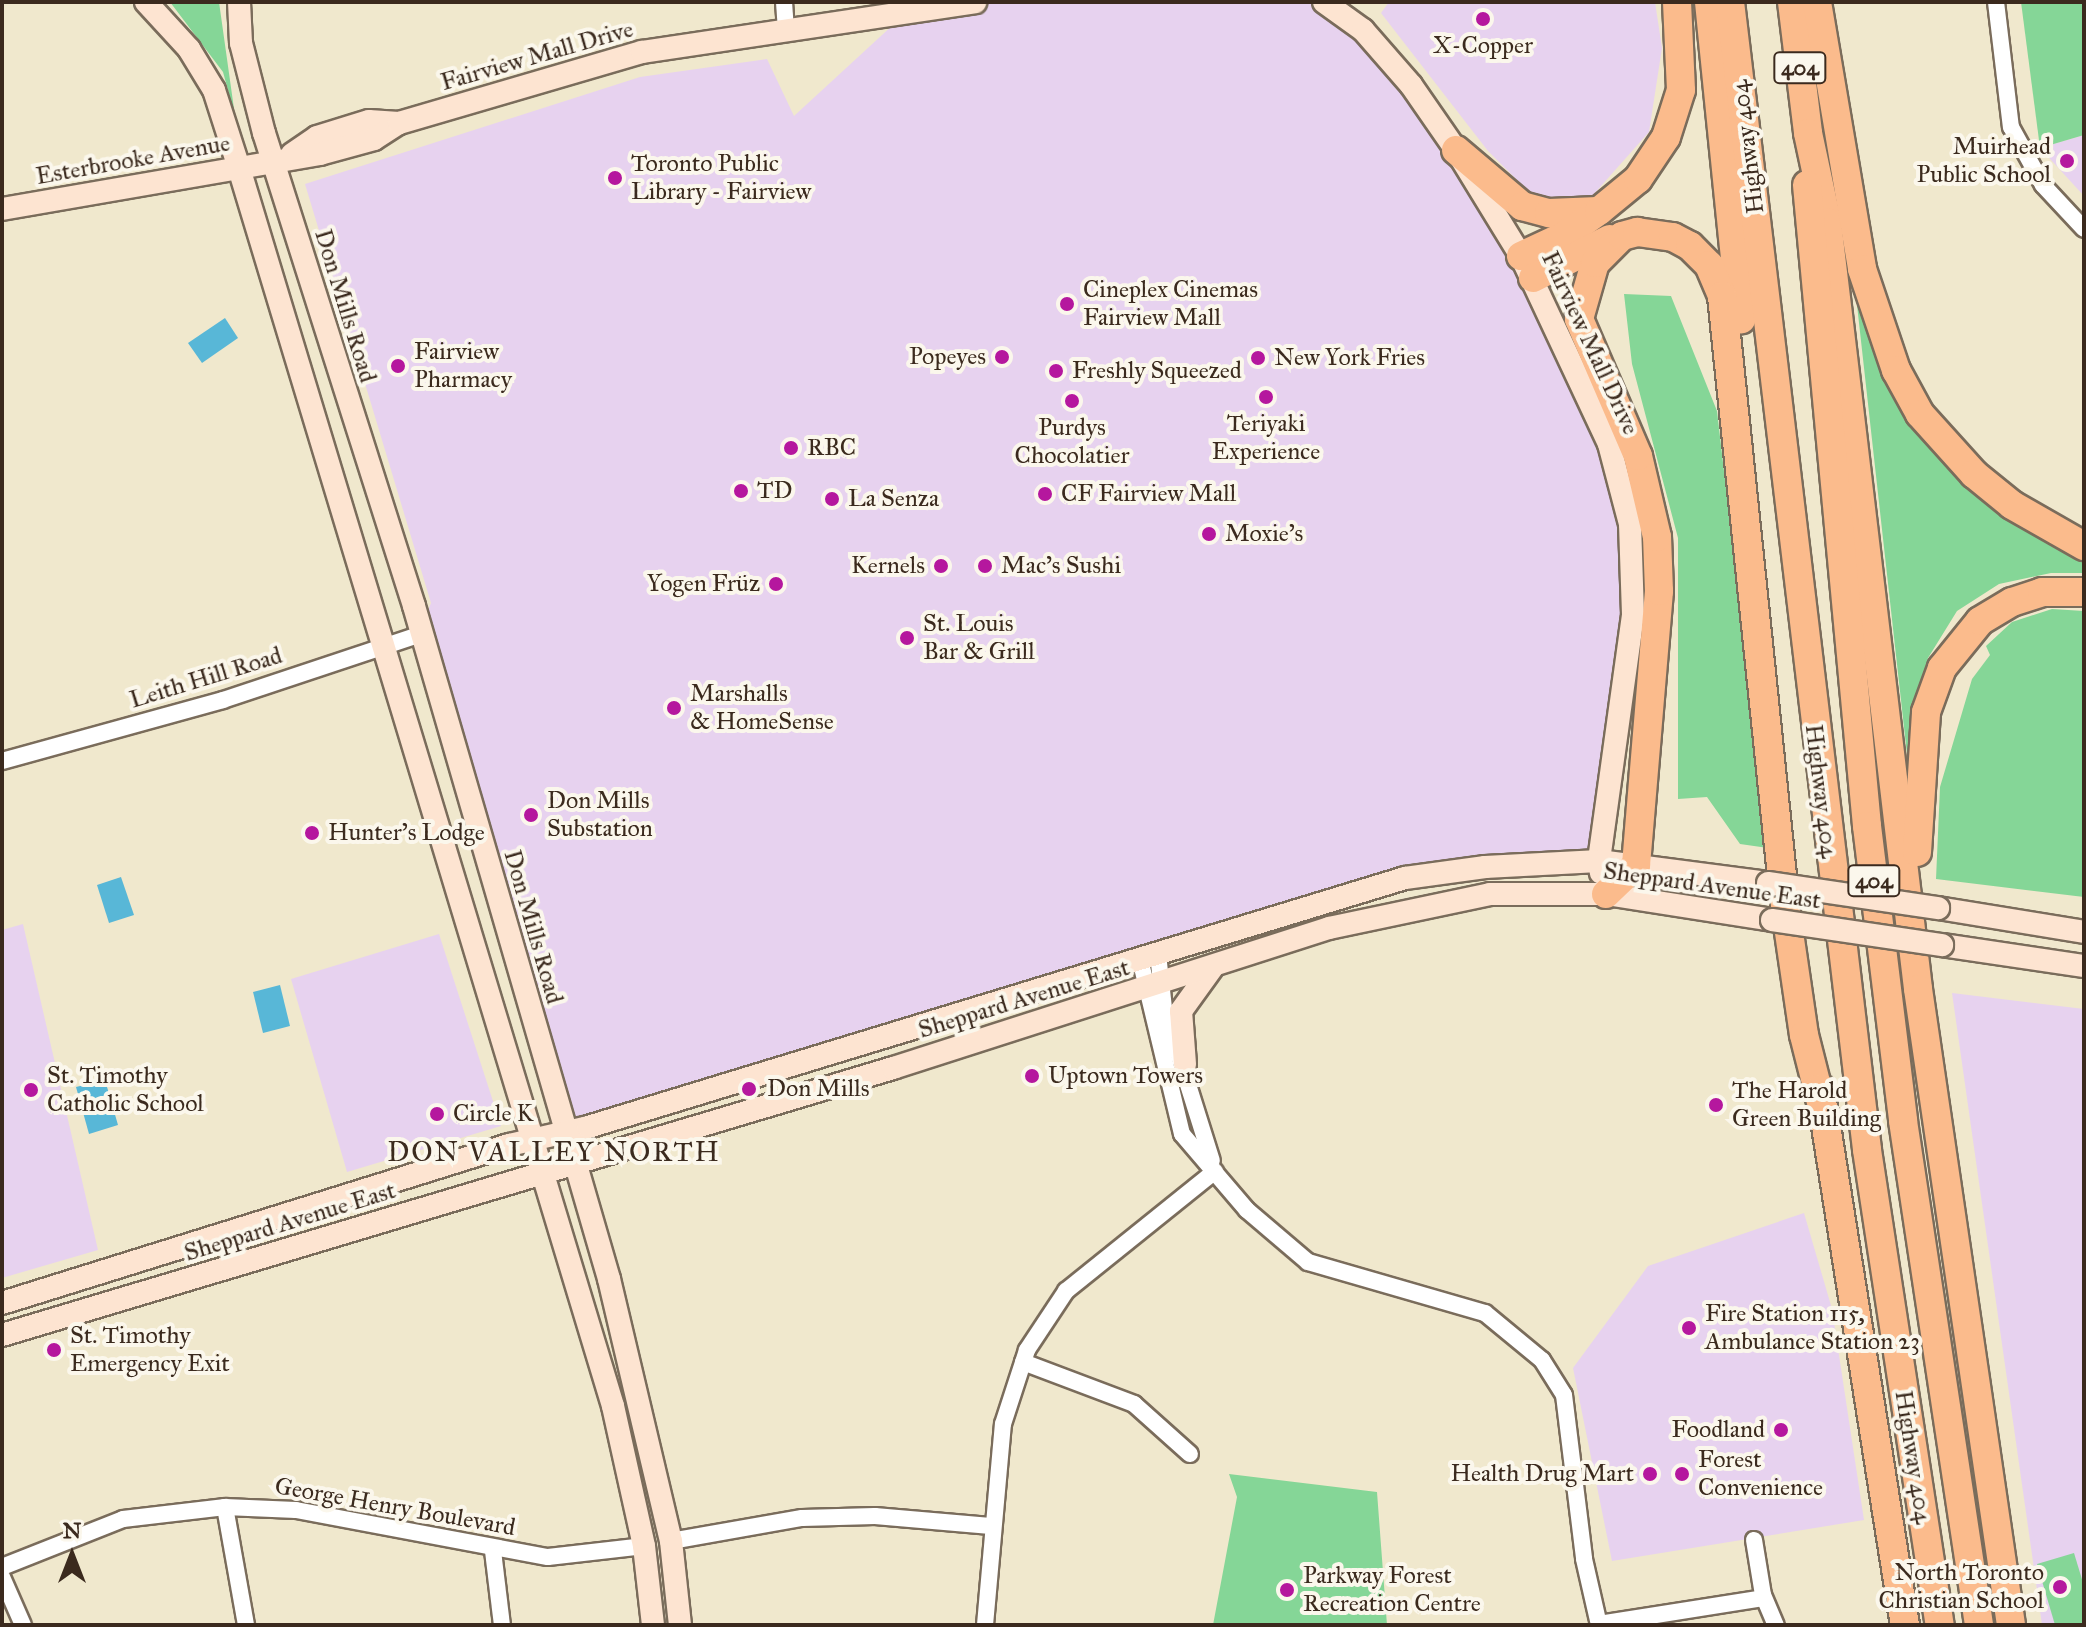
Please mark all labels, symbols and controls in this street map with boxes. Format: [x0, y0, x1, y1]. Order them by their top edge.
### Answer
marker: X-Copper [1474, 10, 1492, 28]
street label: Fairview Mall Drive [438, 15, 636, 97]
place label: X-Copper [1433, 32, 1533, 60]
road number: 404 [1772, 50, 1828, 86]
street label: Highway 404 [1726, 79, 1770, 215]
street label: Esterbrooke Avenue [34, 129, 232, 191]
place label: Muirhead Public School [1917, 133, 2051, 189]
place label: Toronto Public Library - Fairview [631, 150, 811, 206]
marker: Muirhead Public School [2058, 152, 2076, 170]
marker: Toronto Public Library - Fairview [606, 169, 624, 187]
street label: Don Mills Road [308, 226, 382, 386]
street label: Fairview Mall Drive [1535, 247, 1645, 439]
place label: Cineplex Cinemas Fairview Mall [1083, 276, 1258, 332]
marker: Cineplex Cinemas Fairview Mall [1058, 295, 1076, 313]
place label: Fairview Pharmacy [414, 338, 512, 394]
place label: Popeyes [909, 343, 986, 371]
place label: New York Fries [1274, 344, 1425, 372]
marker: Popeyes [993, 348, 1011, 366]
marker: New York Fries [1249, 349, 1267, 367]
marker: Fairview Pharmacy [389, 357, 407, 375]
place label: Freshly Squeezed [1072, 357, 1242, 385]
marker: Freshly Squeezed [1047, 362, 1065, 380]
marker: Teriyaki Experience [1257, 388, 1275, 406]
marker: Purdys Chocolatier [1063, 392, 1081, 410]
place label: Teriyaki Experience [1212, 410, 1320, 466]
place label: Purdys Chocolatier [1015, 414, 1129, 470]
place label: RBC [807, 434, 856, 462]
marker: RBC [782, 439, 800, 457]
place label: TD [757, 477, 792, 505]
place label: CF Fairview Mall [1061, 480, 1236, 508]
marker: TD [732, 482, 750, 500]
place label: La Senza [848, 485, 939, 513]
marker: CF Fairview Mall [1036, 485, 1054, 503]
marker: La Senza [823, 490, 841, 508]
place label: Moxie's [1225, 520, 1303, 548]
marker: Moxie's [1200, 525, 1218, 543]
place label: Kernels [851, 552, 925, 580]
place label: Mac's Sushi [1001, 552, 1121, 580]
marker: Kernels [932, 557, 950, 575]
marker: Mac's Sushi [976, 557, 994, 575]
place label: Yogen Früz [647, 570, 760, 598]
marker: Yogen Früz [767, 575, 785, 593]
place label: St. Louis Bar & Grill [923, 610, 1035, 666]
marker: St. Louis Bar & Grill [898, 629, 916, 647]
street label: Leith Hill Road [126, 641, 286, 715]
place label: Marshalls & HomeSense [690, 680, 834, 736]
marker: Marshalls & HomeSense [665, 699, 683, 717]
street label: Highway 404 [1799, 723, 1843, 859]
place label: Don Mills Substation [547, 787, 653, 843]
marker: Don Mills Substation [522, 806, 540, 824]
place label: Hunter's Lodge [328, 819, 485, 847]
marker: Hunter's Lodge [303, 824, 321, 842]
street label: Don Mills Road [497, 847, 569, 1007]
street label: Sheppard Avenue East [1601, 856, 1823, 916]
road number: 404 [1846, 863, 1902, 899]
street label: Sheppard Avenue East [915, 953, 1133, 1045]
place label: St. Timothy Catholic School [47, 1062, 204, 1118]
place label: Uptown Towers [1048, 1062, 1203, 1090]
marker: Uptown Towers [1023, 1067, 1041, 1085]
place label: Don Mills [767, 1075, 869, 1103]
place label: The Harold Green Building [1732, 1077, 1881, 1133]
marker: Don Mills [738, 1078, 760, 1100]
marker: St. Timothy Catholic School [22, 1081, 40, 1099]
marker: The Harold Green Building [1707, 1096, 1725, 1114]
place label: Circle K [453, 1100, 534, 1128]
marker: Circle K [428, 1105, 446, 1123]
district label: DON VALLEY NORTH [387, 1135, 721, 1169]
street label: Sheppard Avenue East [181, 1176, 399, 1268]
place label: Fire Station 115, Ambulance Station 23 [1705, 1300, 1920, 1356]
marker: Fire Station 115, Ambulance Station 23 [1680, 1319, 1698, 1337]
place label: St. Timothy Emergency Exit [70, 1322, 230, 1378]
marker: St. Timothy Emergency Exit [45, 1341, 63, 1359]
street label: Highway 404 [1888, 1388, 1938, 1526]
place label: Foodland [1672, 1416, 1765, 1444]
marker: Foodland [1772, 1421, 1790, 1439]
place label: Forest Convenience [1698, 1446, 1823, 1502]
place label: Health Drug Mart [1450, 1460, 1634, 1488]
marker: Health Drug Mart [1641, 1465, 1659, 1483]
marker: Forest Convenience [1673, 1465, 1691, 1483]
street label: George Henry Boulevard [272, 1472, 518, 1542]
north arrow [32, 1515, 112, 1595]
text: N [63, 1517, 81, 1544]
place label: North Toronto Christian School [1878, 1559, 2044, 1615]
place label: Parkway Forest Recreation Centre [1303, 1562, 1481, 1618]
marker: North Toronto Christian School [2051, 1578, 2069, 1596]
marker: Parkway Forest Recreation Centre [1278, 1581, 1296, 1599]

